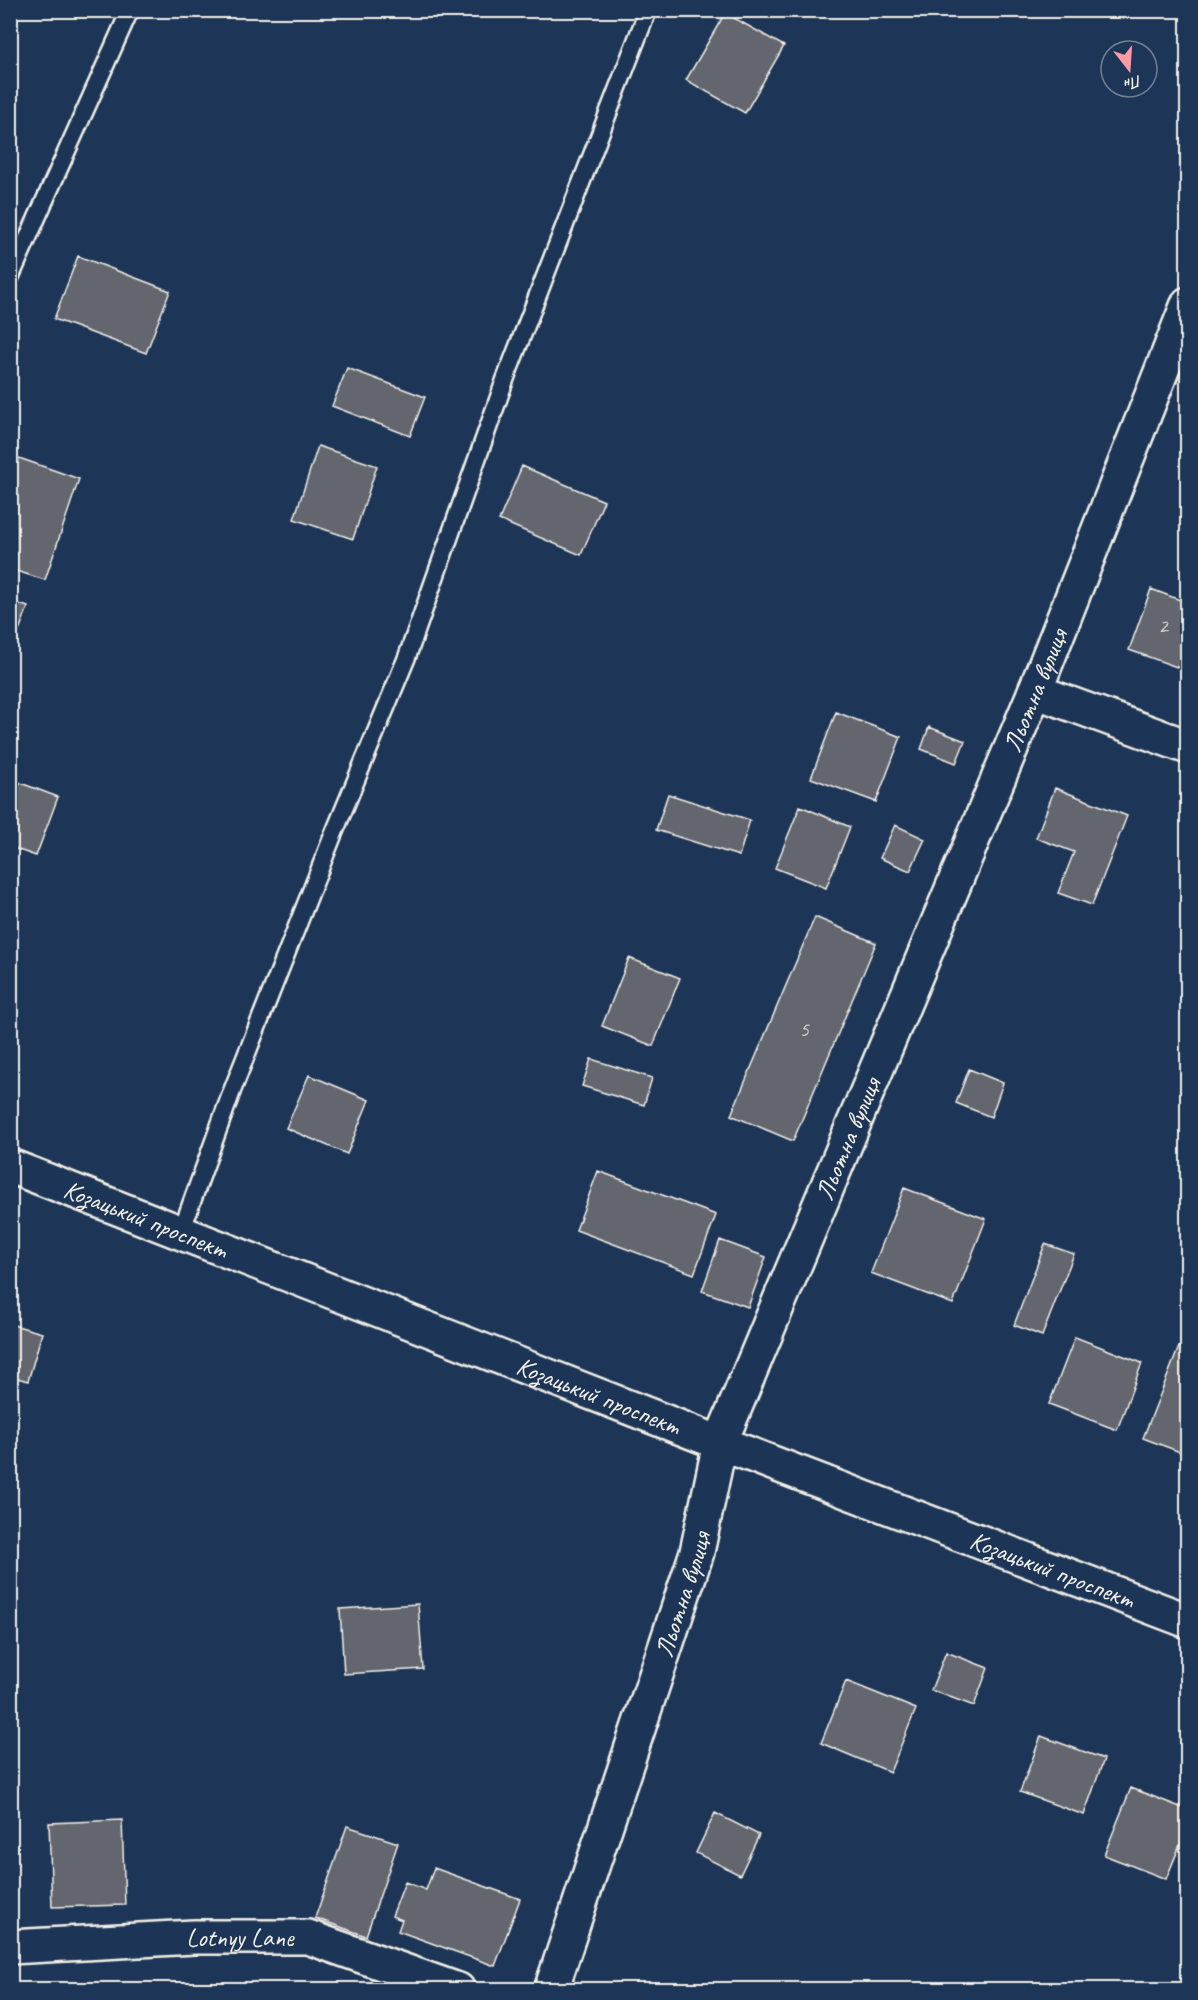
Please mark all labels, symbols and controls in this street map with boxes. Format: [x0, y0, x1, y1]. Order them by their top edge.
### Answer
north arrow [1099, 39, 1159, 99]
text: Пн [1121, 70, 1144, 95]
house number: 2 [1158, 612, 1170, 640]
street label: Льотна вулиця [995, 622, 1075, 757]
house number: 5 [799, 1015, 810, 1043]
street label: Льотна вулиця [807, 1071, 888, 1205]
street label: Козацький проспект [59, 1172, 234, 1267]
street label: Козацький проспект [512, 1349, 687, 1443]
street label: Козацький проспект [966, 1523, 1141, 1616]
street label: Льотна вулиця [647, 1527, 718, 1661]
street label: Lotnyy Lane [185, 1920, 295, 1954]

